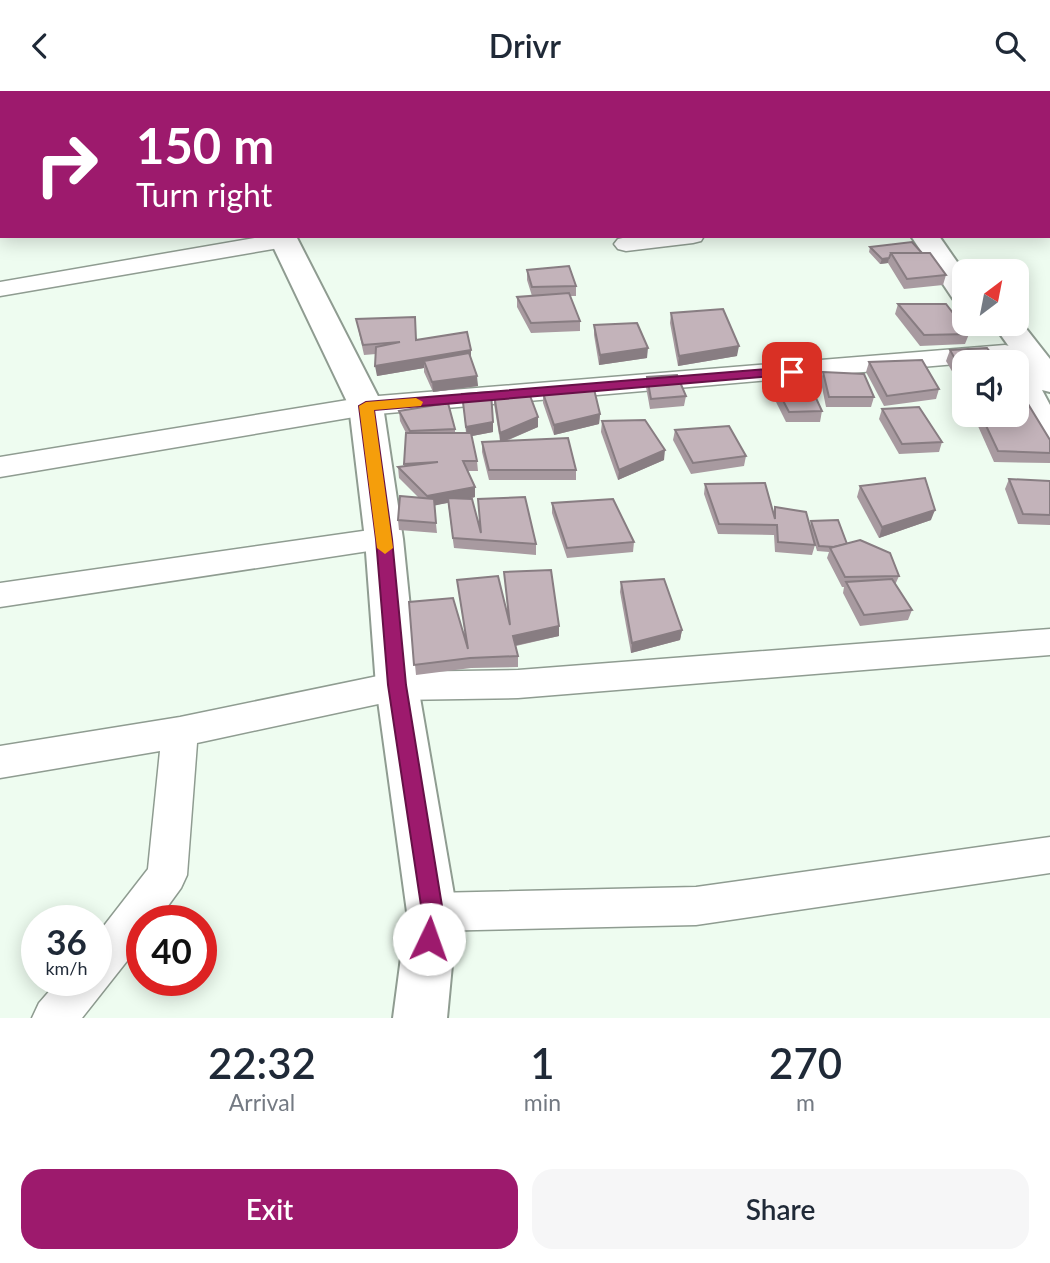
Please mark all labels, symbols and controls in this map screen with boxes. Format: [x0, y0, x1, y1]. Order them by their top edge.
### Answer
text: Drivr [489, 26, 561, 65]
icon: back [21, 27, 59, 65]
icon: search [991, 27, 1029, 65]
text: 150 m [136, 116, 274, 174]
icon: right [21, 119, 112, 210]
text: Turn right [136, 175, 272, 214]
north arrow [952, 259, 1029, 336]
map controls [952, 259, 1029, 427]
pin [762, 342, 822, 402]
button: sound [952, 350, 1029, 427]
icon: arrive [773, 353, 811, 391]
position arrow [392, 902, 466, 976]
speed limit sign: 40 [126, 905, 217, 996]
text: 36 [46, 920, 87, 962]
text: km/h [45, 957, 88, 979]
text: 22:32 [208, 1038, 316, 1088]
text: 1 [530, 1038, 555, 1088]
text: 270 [769, 1038, 842, 1088]
text: Arrival [229, 1088, 295, 1116]
text: min [524, 1088, 561, 1116]
text: m [796, 1088, 815, 1116]
button: Exit [21, 1169, 518, 1249]
button: Share [532, 1169, 1029, 1249]

